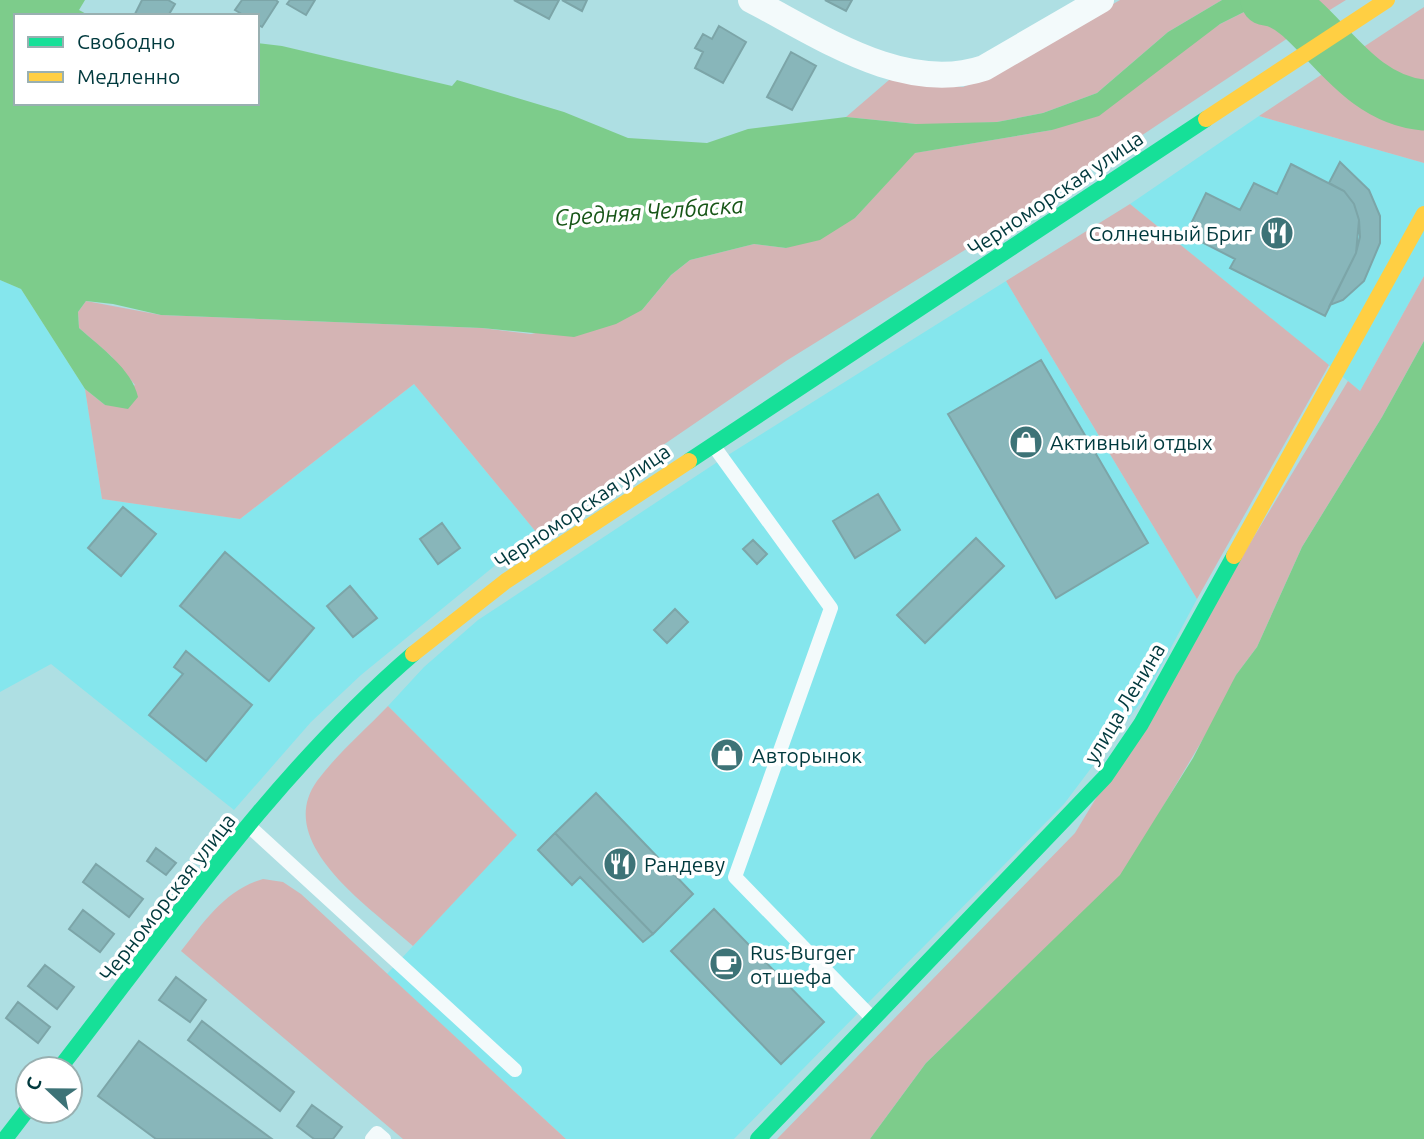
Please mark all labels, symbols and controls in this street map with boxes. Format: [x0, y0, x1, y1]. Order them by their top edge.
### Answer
legend [14, 14, 259, 105]
text: Свободно [77, 29, 175, 53]
text: Медленно [77, 64, 180, 88]
street label: Черноморская улица [963, 125, 1147, 261]
water label: Средняя Челбаска [554, 192, 744, 230]
restaurant icon: Солнечный Бриг [1258, 214, 1296, 252]
place label: Солнечный Бриг [1088, 221, 1253, 245]
shop icon: Активный отдых [1007, 423, 1045, 461]
place label: Активный отдых [1050, 430, 1213, 454]
street label: Черноморская улица [490, 438, 674, 574]
street label: улица Ленина [1079, 638, 1169, 768]
shop icon: Авторынок [708, 736, 746, 774]
place label: Авторынок [752, 743, 862, 767]
street label: Черноморская улица [94, 808, 240, 986]
restaurant icon: Рандеву [601, 845, 639, 883]
place label: Рандеву [644, 852, 725, 876]
place label: Rus-Burger от шефа [750, 940, 855, 988]
cafe icon: Rus-Burger от шефа [707, 945, 745, 983]
north arrow [14, 1055, 84, 1125]
text: С [21, 1074, 46, 1093]

